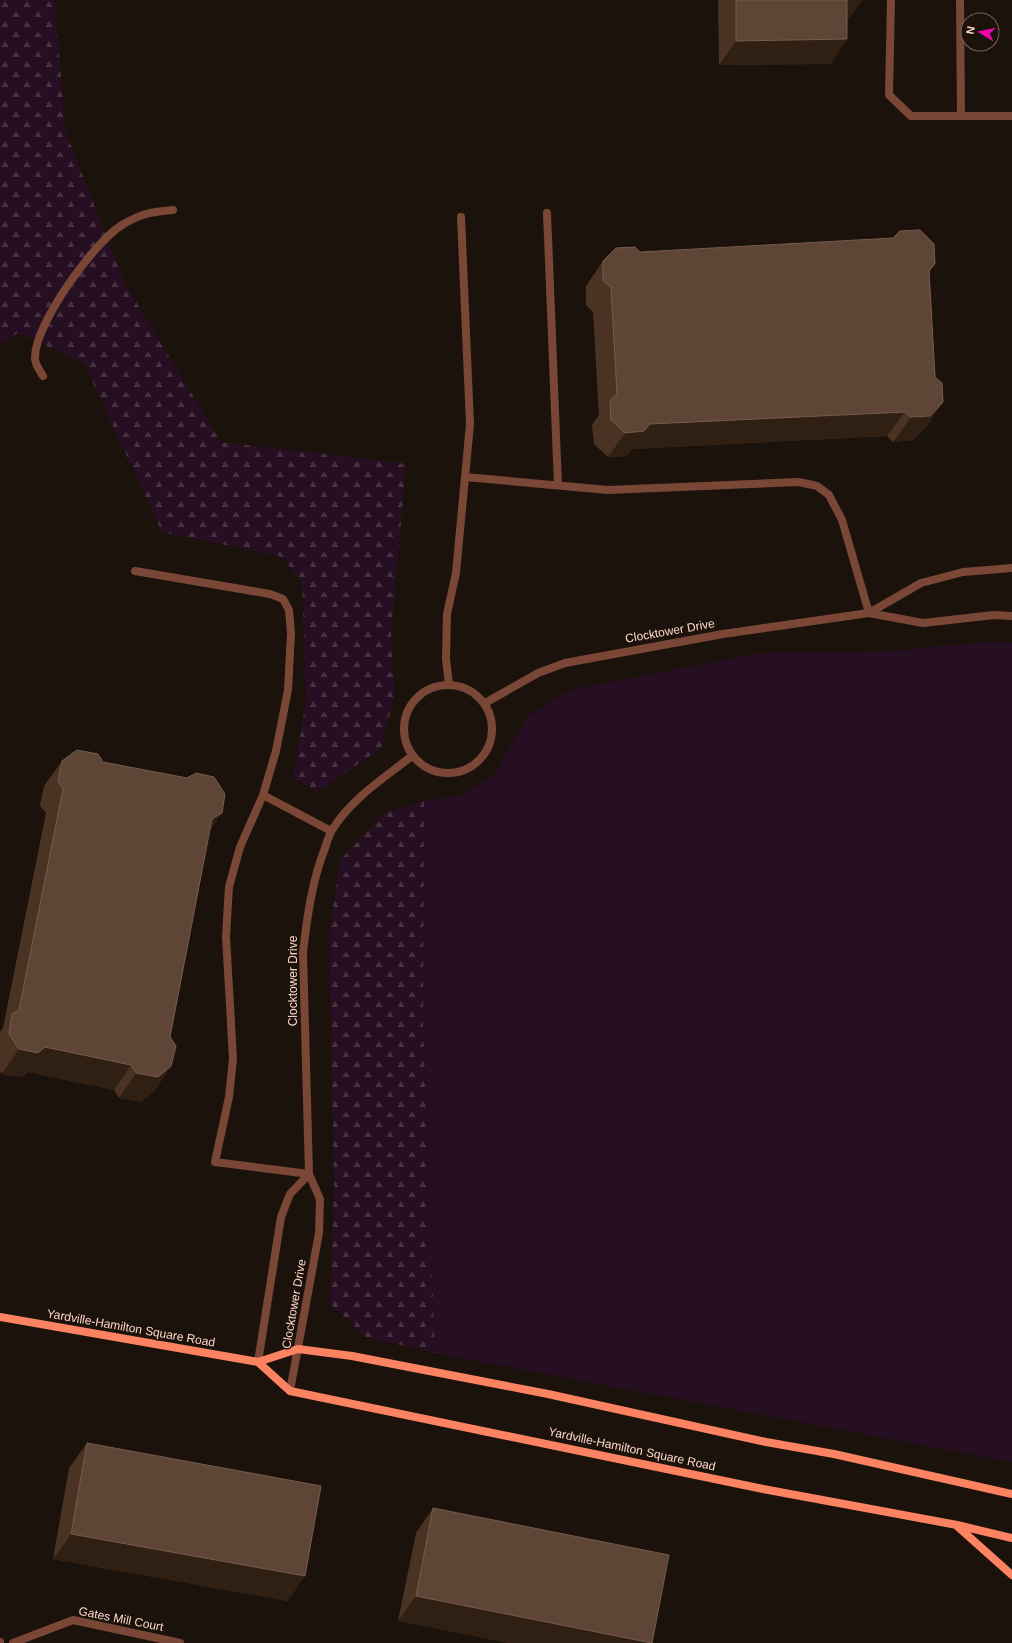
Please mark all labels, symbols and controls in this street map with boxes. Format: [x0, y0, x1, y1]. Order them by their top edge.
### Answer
north arrow [960, 12, 1000, 52]
text: N [964, 25, 977, 35]
street label: Clocktower Drive [624, 616, 716, 646]
street label: Clocktower Drive [286, 935, 300, 1026]
street label: Clocktower Drive [279, 1258, 309, 1350]
street label: Yardville-Hamilton Square Road [46, 1306, 216, 1350]
street label: Yardville-Hamilton Square Road [547, 1424, 717, 1474]
street label: Gates Mill Court [77, 1604, 165, 1634]

